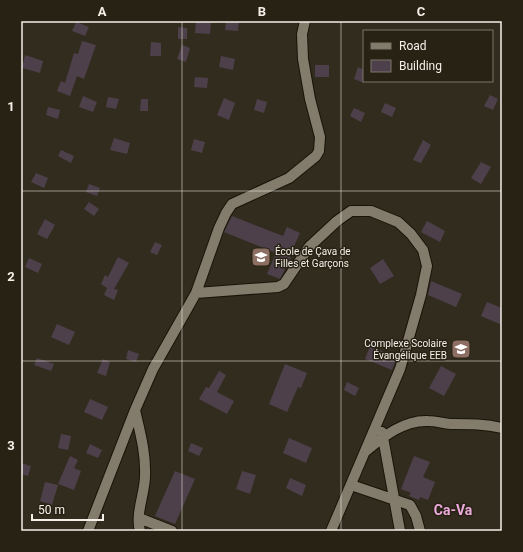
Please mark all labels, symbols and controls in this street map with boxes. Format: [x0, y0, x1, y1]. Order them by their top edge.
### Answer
text: A [98, 4, 107, 19]
text: B [258, 4, 266, 19]
text: C [417, 4, 426, 19]
legend [363, 30, 493, 82]
text: Road [399, 39, 427, 53]
text: Building [399, 59, 442, 73]
text: 1 [7, 99, 15, 114]
place label: École de Çava de Filles et Garçons [275, 245, 351, 269]
school or university icon: École de Çava de Filles et Garçons [250, 246, 272, 268]
text: 2 [7, 269, 15, 284]
place label: Complexe Scolaire Évangélique EEB [364, 338, 447, 361]
school or university icon: Complexe Scolaire Évangélique EEB [450, 338, 472, 360]
text: 3 [7, 438, 15, 453]
scale bar [32, 496, 103, 522]
district label: Ca-Va [434, 502, 473, 518]
text: 50 m [38, 503, 65, 517]

